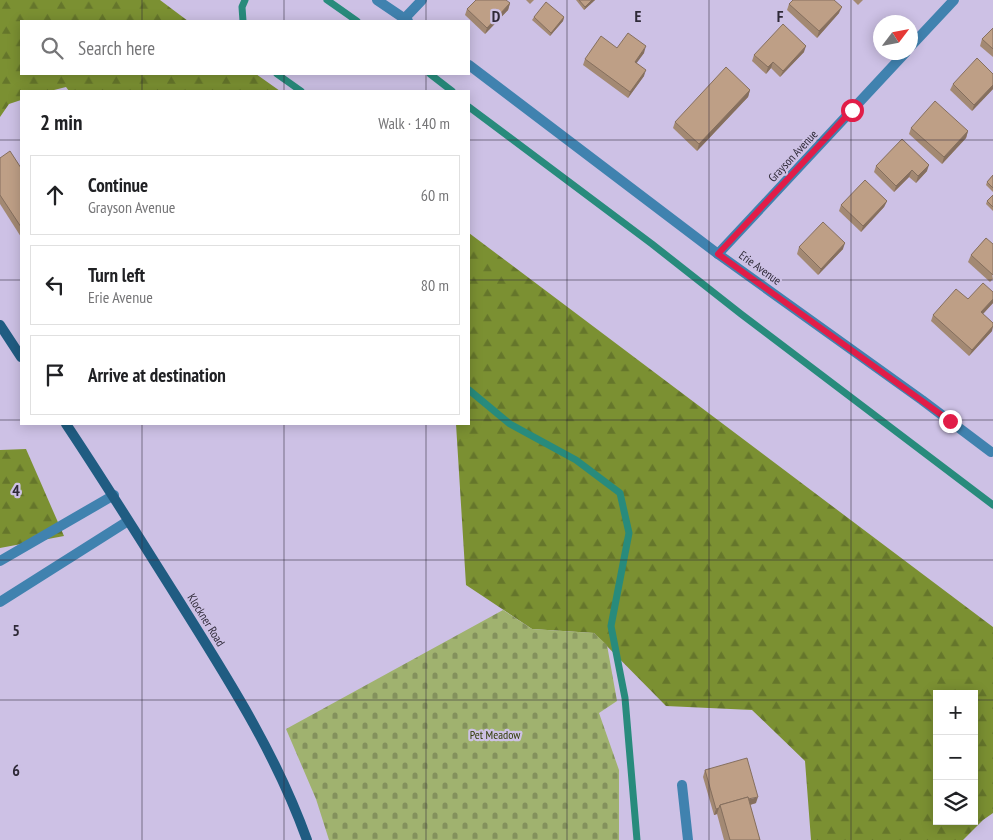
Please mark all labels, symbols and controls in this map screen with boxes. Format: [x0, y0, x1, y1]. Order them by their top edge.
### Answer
text: D [492, 6, 501, 26]
text: E [635, 6, 642, 26]
text: F [777, 6, 784, 26]
north arrow [873, 15, 918, 60]
search box [20, 20, 470, 75]
icon: search [38, 34, 66, 62]
text: Search here [78, 36, 155, 60]
route start [841, 99, 864, 122]
text: 2 min [40, 109, 82, 136]
text: Walk · 140 m [378, 113, 450, 133]
street label: Grayson Avenue [765, 127, 821, 185]
text: Continue [88, 173, 148, 197]
icon: ahead [41, 181, 69, 209]
text: 60 m [421, 185, 449, 205]
text: Grayson Avenue [88, 197, 175, 217]
street label: Erie Avenue [736, 247, 784, 288]
text: Turn left [88, 263, 145, 287]
icon: left [41, 271, 69, 299]
text: 80 m [421, 275, 449, 295]
text: Erie Avenue [88, 287, 153, 307]
icon: arrive [41, 361, 69, 389]
text: Arrive at destination [88, 363, 226, 387]
route end [939, 410, 962, 433]
text: 4 [12, 480, 20, 500]
street label: Klockner Road [184, 591, 229, 649]
text: 5 [12, 620, 20, 640]
map controls [933, 690, 978, 825]
button: + [933, 690, 978, 735]
park label: Pet Meadow [470, 727, 521, 742]
button: − [933, 735, 978, 780]
text: 6 [12, 760, 20, 780]
button: layers [933, 780, 978, 825]

